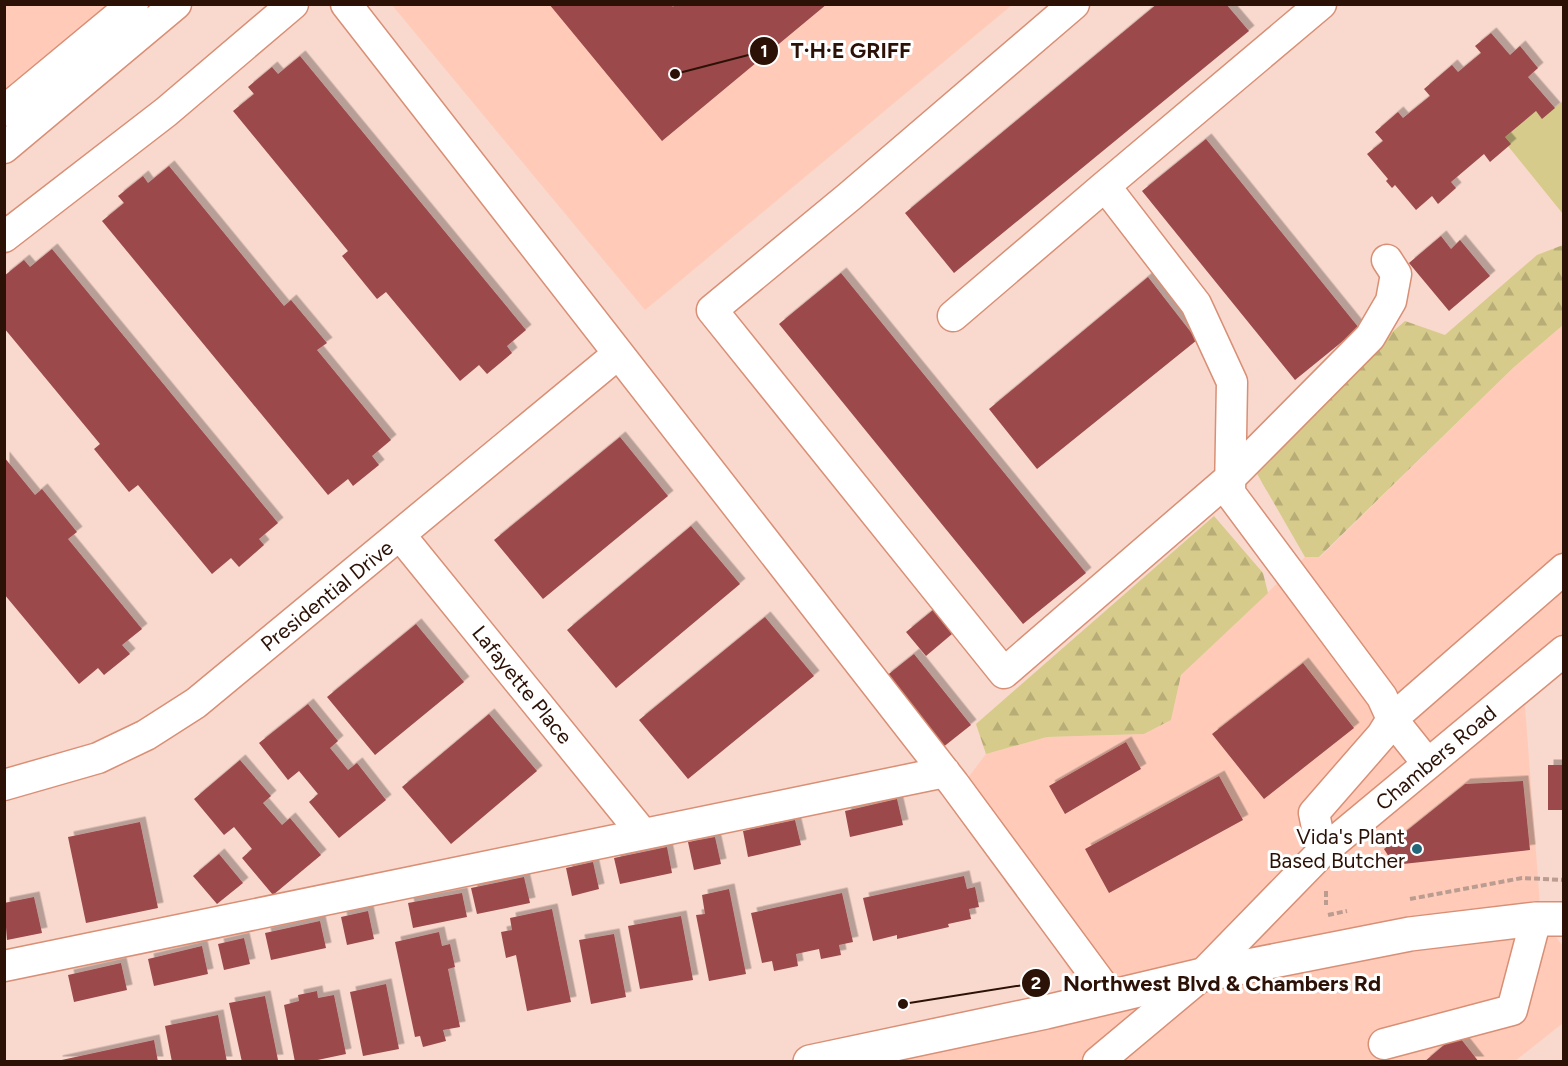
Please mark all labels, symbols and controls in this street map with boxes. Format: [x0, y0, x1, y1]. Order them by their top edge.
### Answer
callout: T·H·E GRIFF [749, 31, 923, 71]
text: T·H·E GRIFF [791, 37, 911, 64]
text: 1 [760, 40, 768, 62]
street label: Presidential Drive [256, 535, 398, 657]
street label: Lafayette Place [467, 621, 578, 749]
street label: Chambers Road [1370, 700, 1501, 815]
place label: Vida's Plant Based Butcher [1269, 824, 1405, 873]
marker: Vida's Plant Based Butcher [1410, 842, 1424, 856]
callout: Northwest Blvd & Chambers Rd [1021, 963, 1393, 1003]
text: Northwest Blvd & Chambers Rd [1063, 970, 1381, 997]
text: 2 [1031, 972, 1041, 994]

